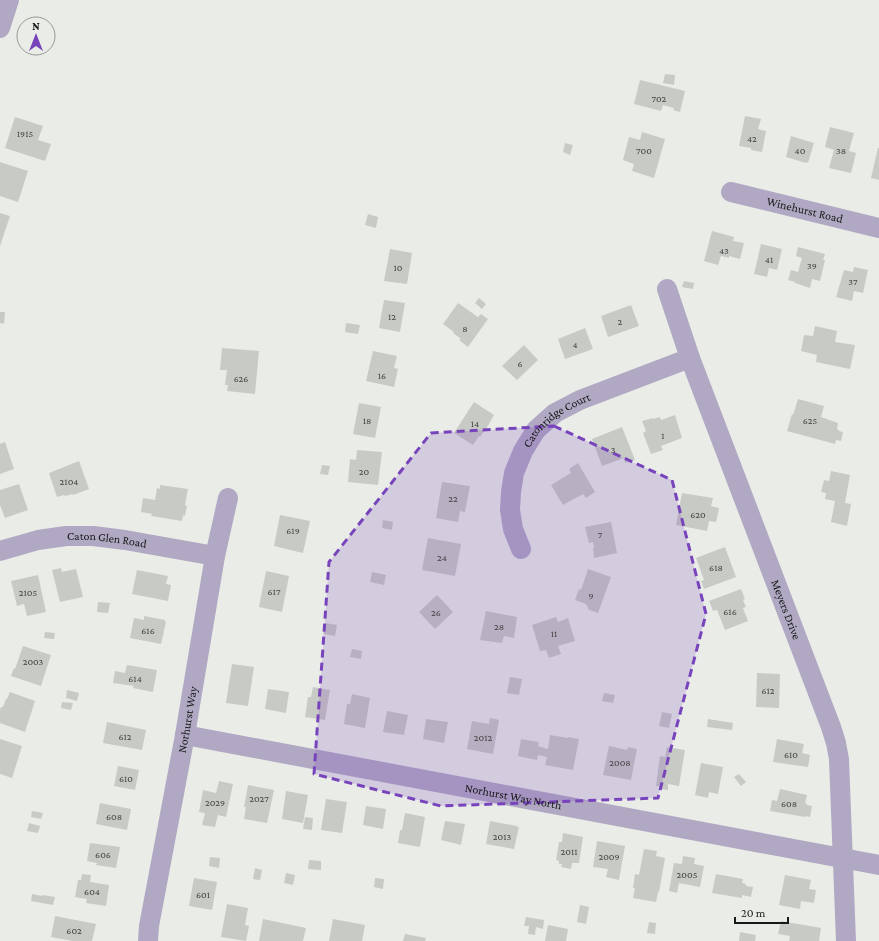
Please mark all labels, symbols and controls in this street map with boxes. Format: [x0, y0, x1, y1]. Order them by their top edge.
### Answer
north arrow [16, 16, 56, 56]
text: N [32, 20, 40, 32]
house number: 702 [652, 93, 667, 104]
house number: 1915 [17, 128, 34, 139]
house number: 42 [747, 133, 757, 144]
house number: 700 [636, 145, 652, 156]
house number: 40 [795, 145, 806, 156]
house number: 38 [836, 145, 846, 156]
street label: Winehurst Road [765, 194, 845, 226]
house number: 43 [719, 245, 729, 256]
house number: 41 [765, 254, 773, 265]
house number: 39 [807, 260, 817, 271]
house number: 10 [394, 262, 403, 273]
house number: 37 [848, 276, 858, 287]
house number: 12 [388, 311, 396, 322]
house number: 2 [618, 316, 623, 327]
house number: 8 [462, 323, 468, 334]
house number: 4 [572, 339, 578, 350]
house number: 6 [517, 358, 523, 369]
house number: 16 [378, 370, 386, 381]
house number: 626 [234, 373, 248, 384]
street label: Catonridge Court [520, 389, 593, 450]
house number: 18 [363, 415, 371, 426]
house number: 625 [803, 415, 817, 426]
house number: 14 [471, 418, 479, 429]
house number: 1 [661, 430, 665, 441]
house number: 3 [611, 444, 616, 455]
house number: 20 [359, 466, 370, 477]
house number: 2104 [60, 476, 78, 487]
house number: 22 [448, 493, 458, 504]
house number: 620 [690, 509, 706, 520]
house number: 619 [286, 525, 300, 536]
street label: Caton Glen Road [67, 529, 149, 551]
house number: 7 [598, 529, 603, 540]
house number: 24 [437, 552, 447, 563]
house number: 618 [709, 562, 723, 573]
street label: Meyers Drive [768, 578, 804, 642]
house number: 617 [267, 586, 281, 597]
house number: 2105 [19, 587, 38, 598]
house number: 9 [588, 590, 594, 601]
house number: 616 [723, 606, 737, 617]
house number: 26 [431, 607, 441, 618]
house number: 28 [494, 621, 504, 632]
house number: 616 [141, 625, 155, 636]
house number: 11 [551, 628, 557, 639]
house number: 2003 [23, 656, 44, 667]
house number: 614 [128, 673, 142, 684]
street label: Norhurst Way [175, 685, 200, 754]
house number: 612 [761, 685, 775, 696]
house number: 612 [118, 731, 132, 742]
house number: 2012 [474, 732, 492, 743]
house number: 610 [784, 749, 798, 760]
house number: 2008 [609, 757, 631, 768]
house number: 610 [119, 773, 133, 784]
street label: Norhurst Way North [464, 781, 563, 813]
house number: 2027 [249, 793, 269, 804]
house number: 2029 [205, 797, 225, 808]
house number: 608 [781, 798, 797, 809]
house number: 608 [106, 811, 122, 822]
house number: 2013 [493, 831, 511, 842]
house number: 2011 [560, 846, 578, 857]
house number: 606 [95, 849, 111, 860]
house number: 2009 [598, 851, 620, 862]
house number: 2005 [677, 869, 698, 880]
house number: 604 [84, 886, 100, 897]
house number: 601 [196, 889, 210, 900]
scale bar [735, 899, 788, 925]
text: 20 m [741, 906, 766, 920]
house number: 602 [66, 925, 82, 936]

